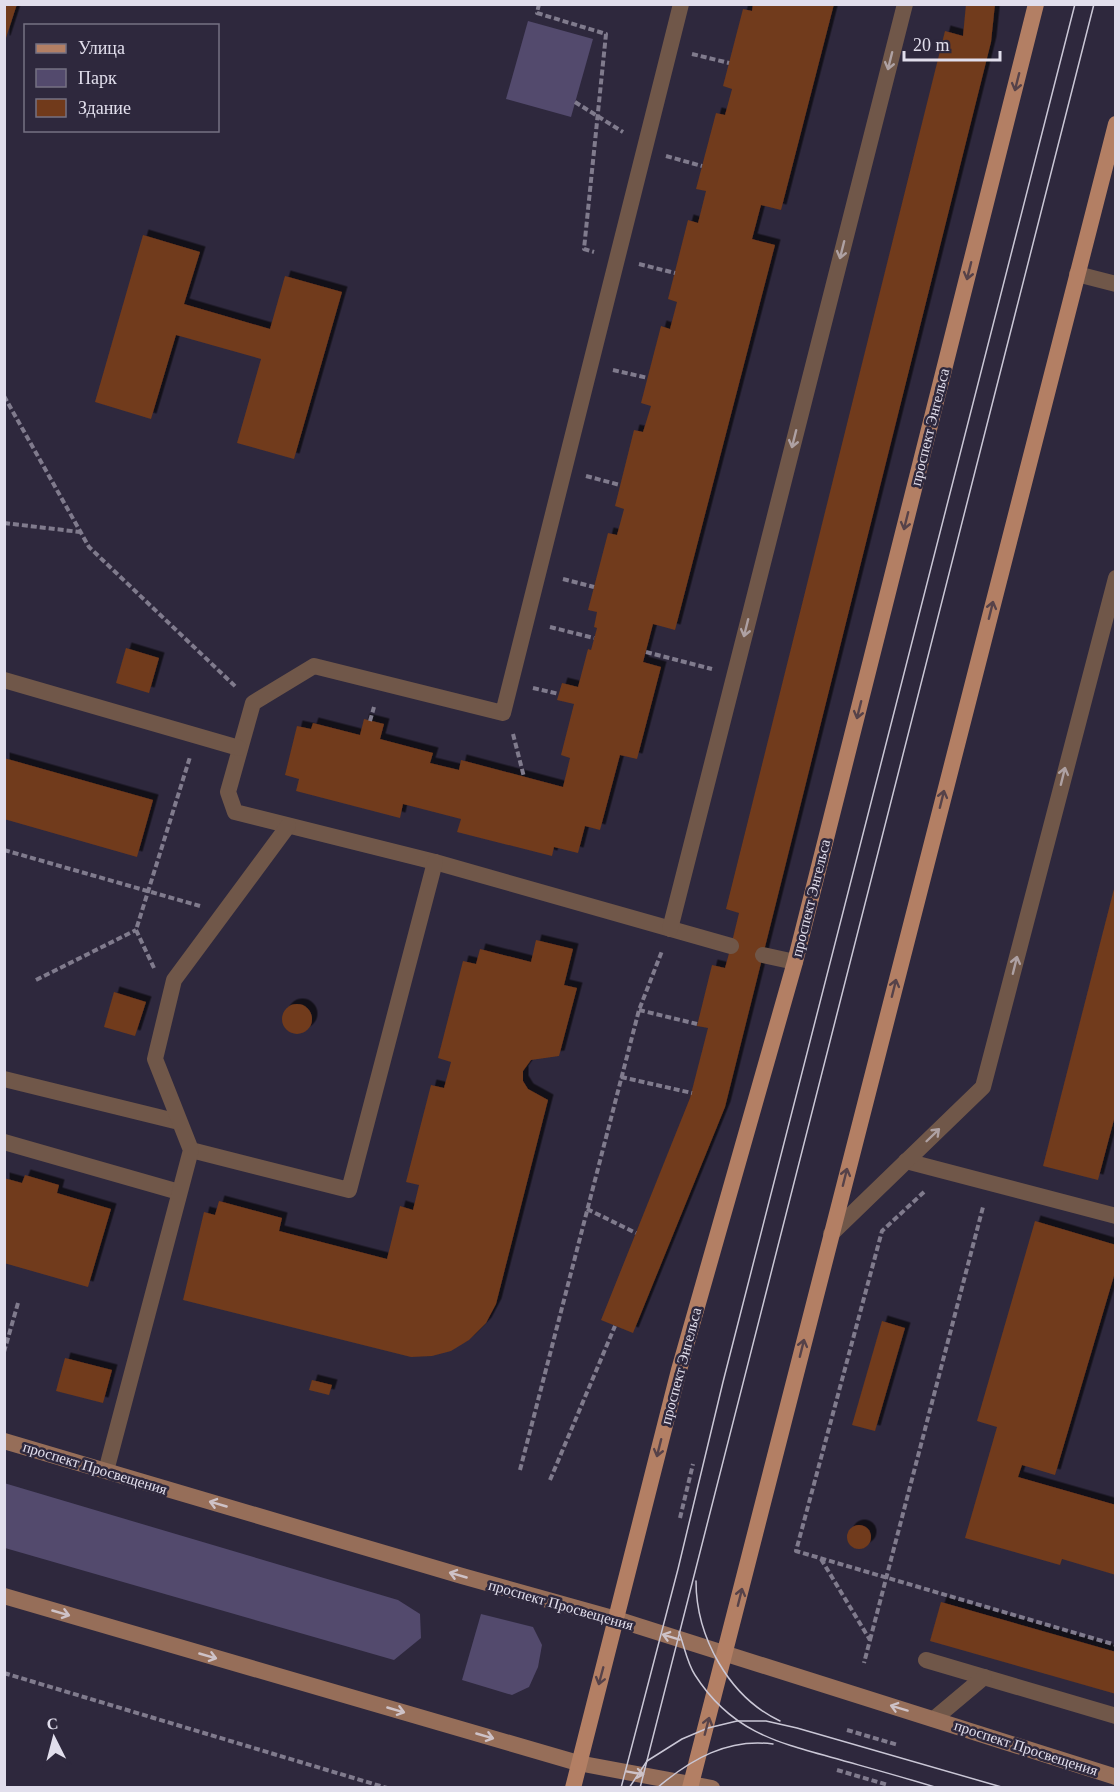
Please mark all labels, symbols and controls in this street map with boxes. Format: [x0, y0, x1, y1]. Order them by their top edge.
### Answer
legend [24, 24, 219, 132]
scale bar [904, 24, 1000, 62]
text: 20 m [913, 35, 950, 55]
text: Улица [78, 38, 125, 58]
one-way arrow [884, 51, 896, 70]
text: Парк [78, 68, 117, 88]
one-way arrow [1010, 72, 1022, 91]
text: Здание [78, 98, 131, 118]
one-way arrow [836, 240, 848, 259]
one-way arrow [963, 261, 975, 280]
street label: проспект Энгельса [908, 366, 952, 487]
one-way arrow [788, 429, 800, 448]
one-way arrow [900, 511, 912, 530]
one-way arrow [985, 601, 997, 620]
one-way arrow [740, 618, 752, 637]
one-way arrow [852, 700, 864, 719]
one-way arrow [1058, 767, 1070, 786]
one-way arrow [937, 790, 949, 809]
street label: проспект Энгельса [789, 837, 833, 958]
one-way arrow [1009, 956, 1021, 975]
one-way arrow [888, 979, 900, 998]
one-way arrow [926, 1127, 941, 1142]
one-way arrow [840, 1168, 852, 1187]
street label: проспект Энгельса [658, 1305, 704, 1426]
one-way arrow [797, 1339, 809, 1358]
street label: проспект Просвещения [21, 1438, 169, 1498]
one-way arrow [653, 1438, 665, 1457]
one-way arrow [209, 1498, 228, 1509]
one-way arrow [449, 1569, 468, 1580]
street label: проспект Просвещения [487, 1577, 635, 1633]
one-way arrow [735, 1588, 746, 1607]
one-way arrow [51, 1608, 70, 1619]
one-way arrow [662, 1631, 681, 1642]
one-way arrow [199, 1651, 218, 1662]
one-way arrow [594, 1666, 606, 1685]
one-way arrow [890, 1702, 909, 1713]
one-way arrow [386, 1704, 405, 1716]
north arrow [24, 1708, 84, 1768]
text: С [46, 1715, 59, 1733]
one-way arrow [701, 1717, 713, 1736]
street label: проспект Просвещения [952, 1717, 1100, 1779]
one-way arrow [475, 1731, 494, 1742]
one-way arrow [624, 1768, 644, 1779]

